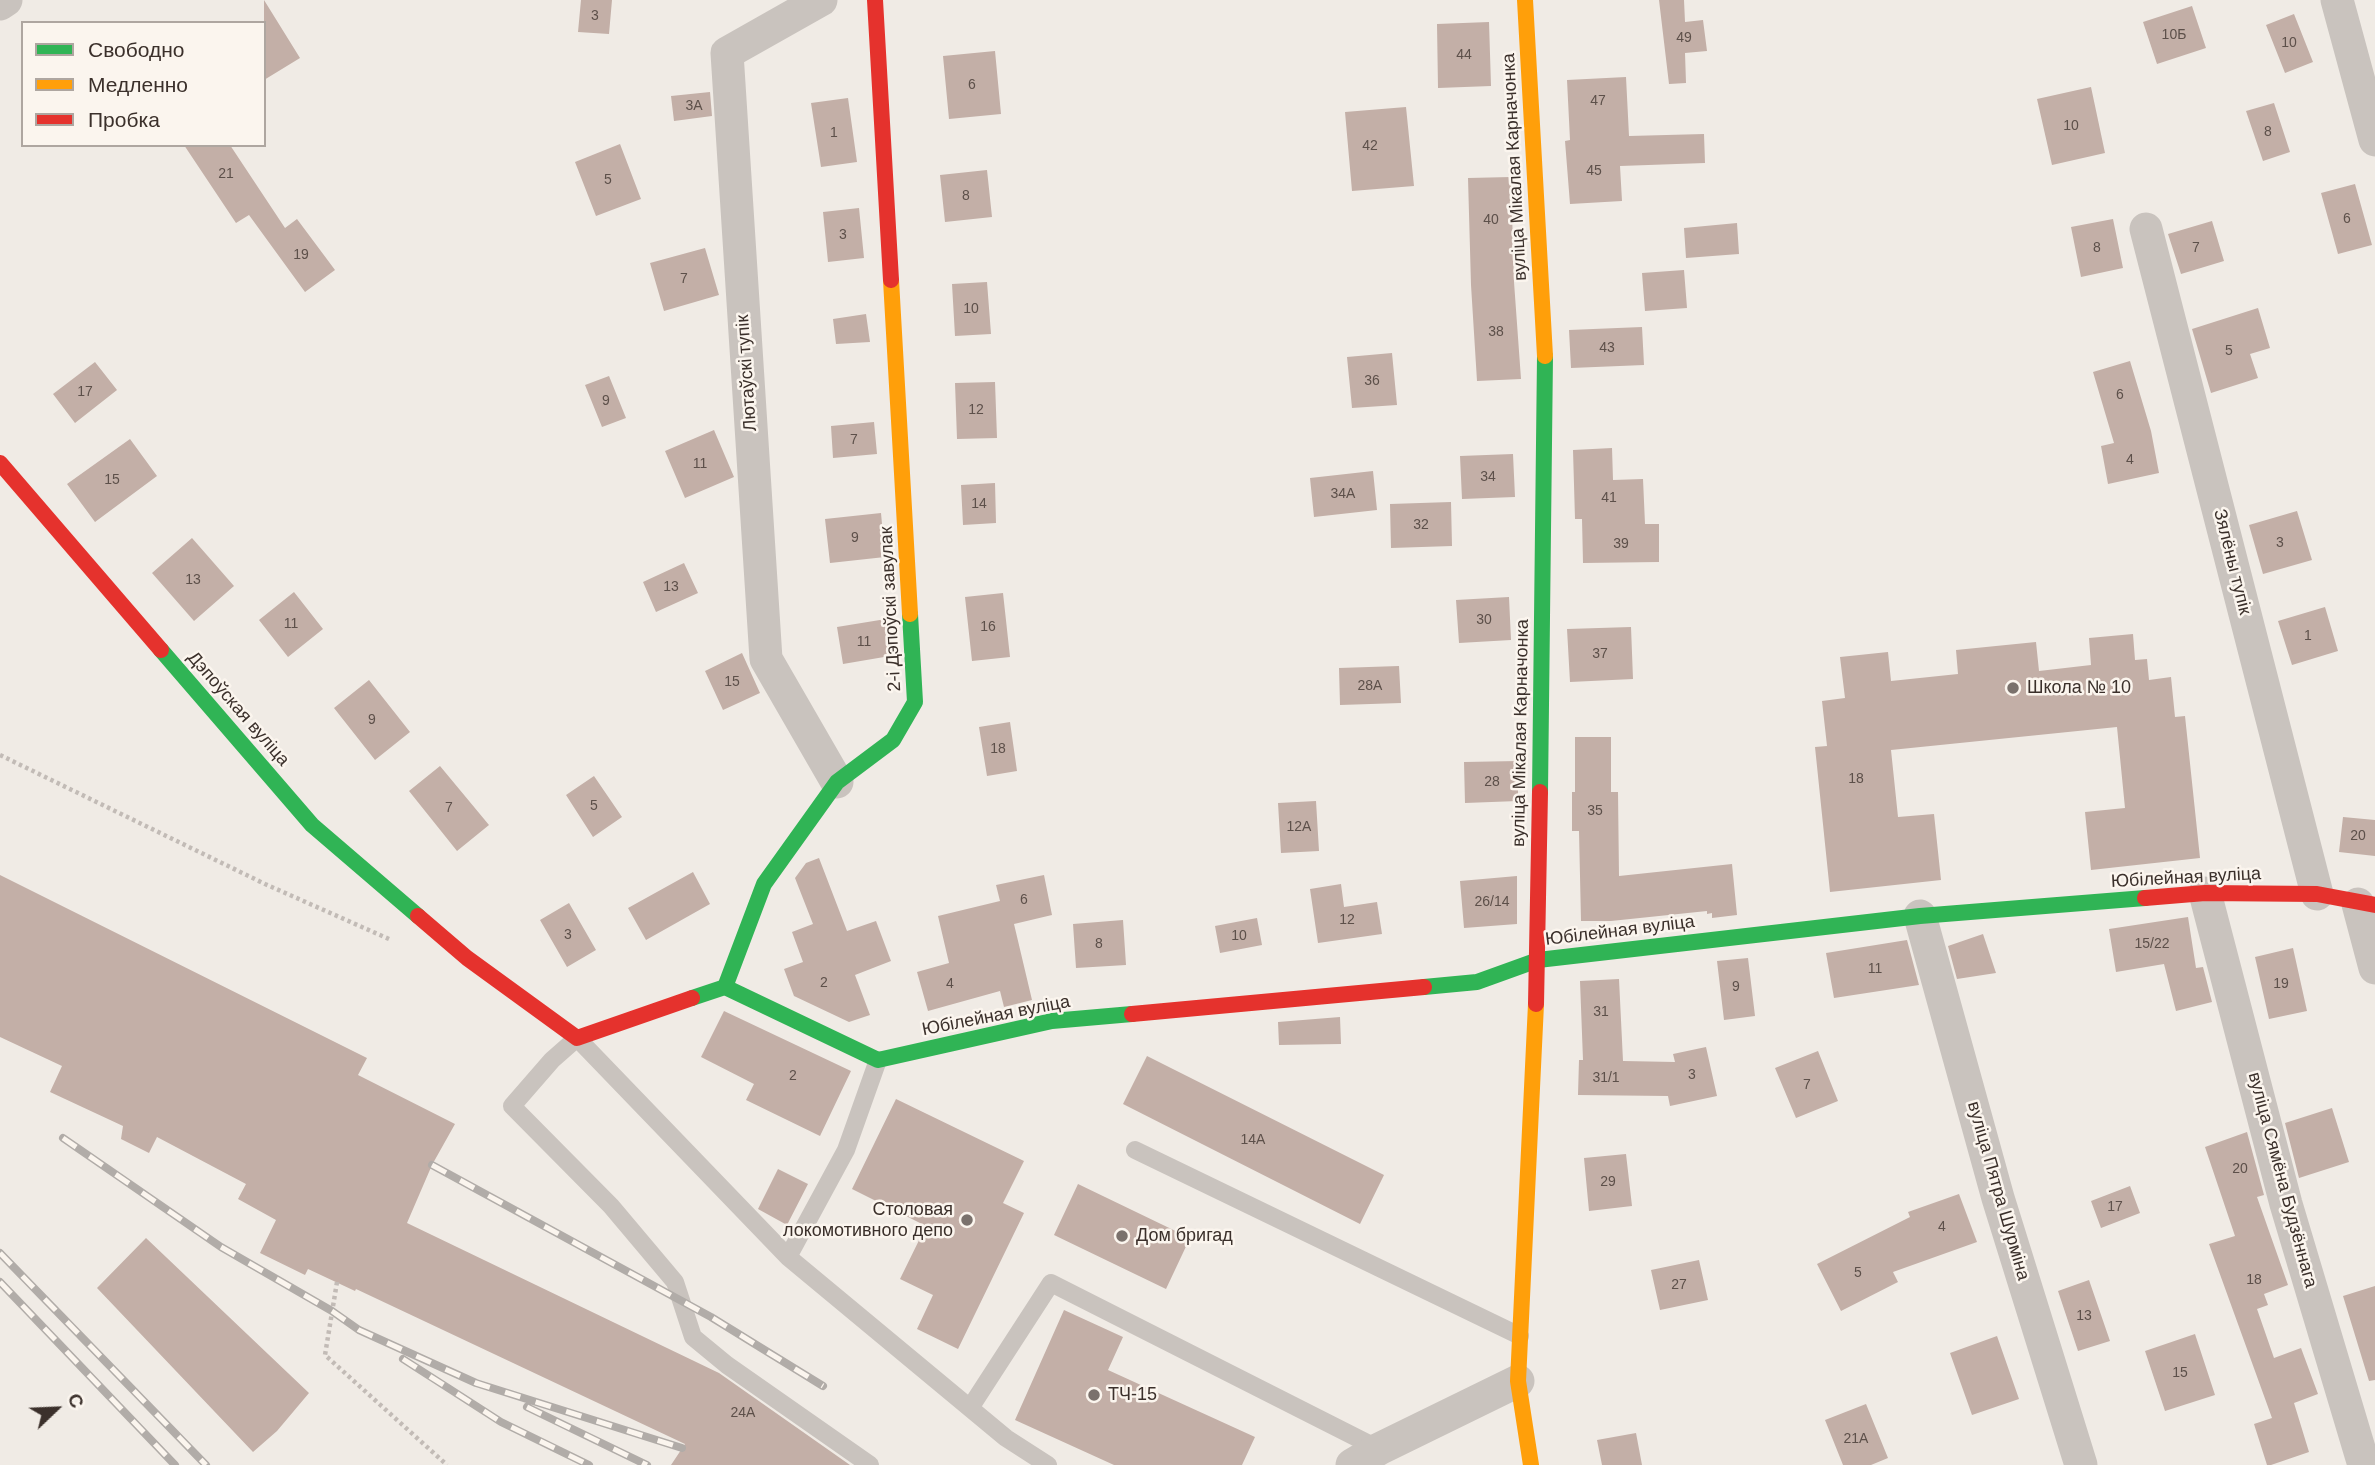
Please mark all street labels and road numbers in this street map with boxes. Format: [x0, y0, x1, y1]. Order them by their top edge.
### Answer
street label: вуліца Мікалая Карначонка [1498, 53, 1532, 281]
street label: Лютаўскі тупік [732, 314, 762, 432]
street label: Зялёны тупік [2208, 507, 2256, 617]
street label: 2-і Дэпоўскі завулак [876, 526, 906, 692]
street label: вуліца Мікалая Карначонка [1508, 619, 1534, 847]
street label: Дэпоўская вуліца [182, 647, 294, 771]
street label: Юбілейная вуліца [2110, 863, 2262, 893]
street label: Юбілейная вуліца [1544, 911, 1696, 951]
street label: Юбілейная вуліца [920, 991, 1072, 1041]
street label: вуліца Сямёна Будзённага [2243, 1070, 2321, 1290]
street label: вуліца Пятра Шурміна [1962, 1099, 2034, 1283]

